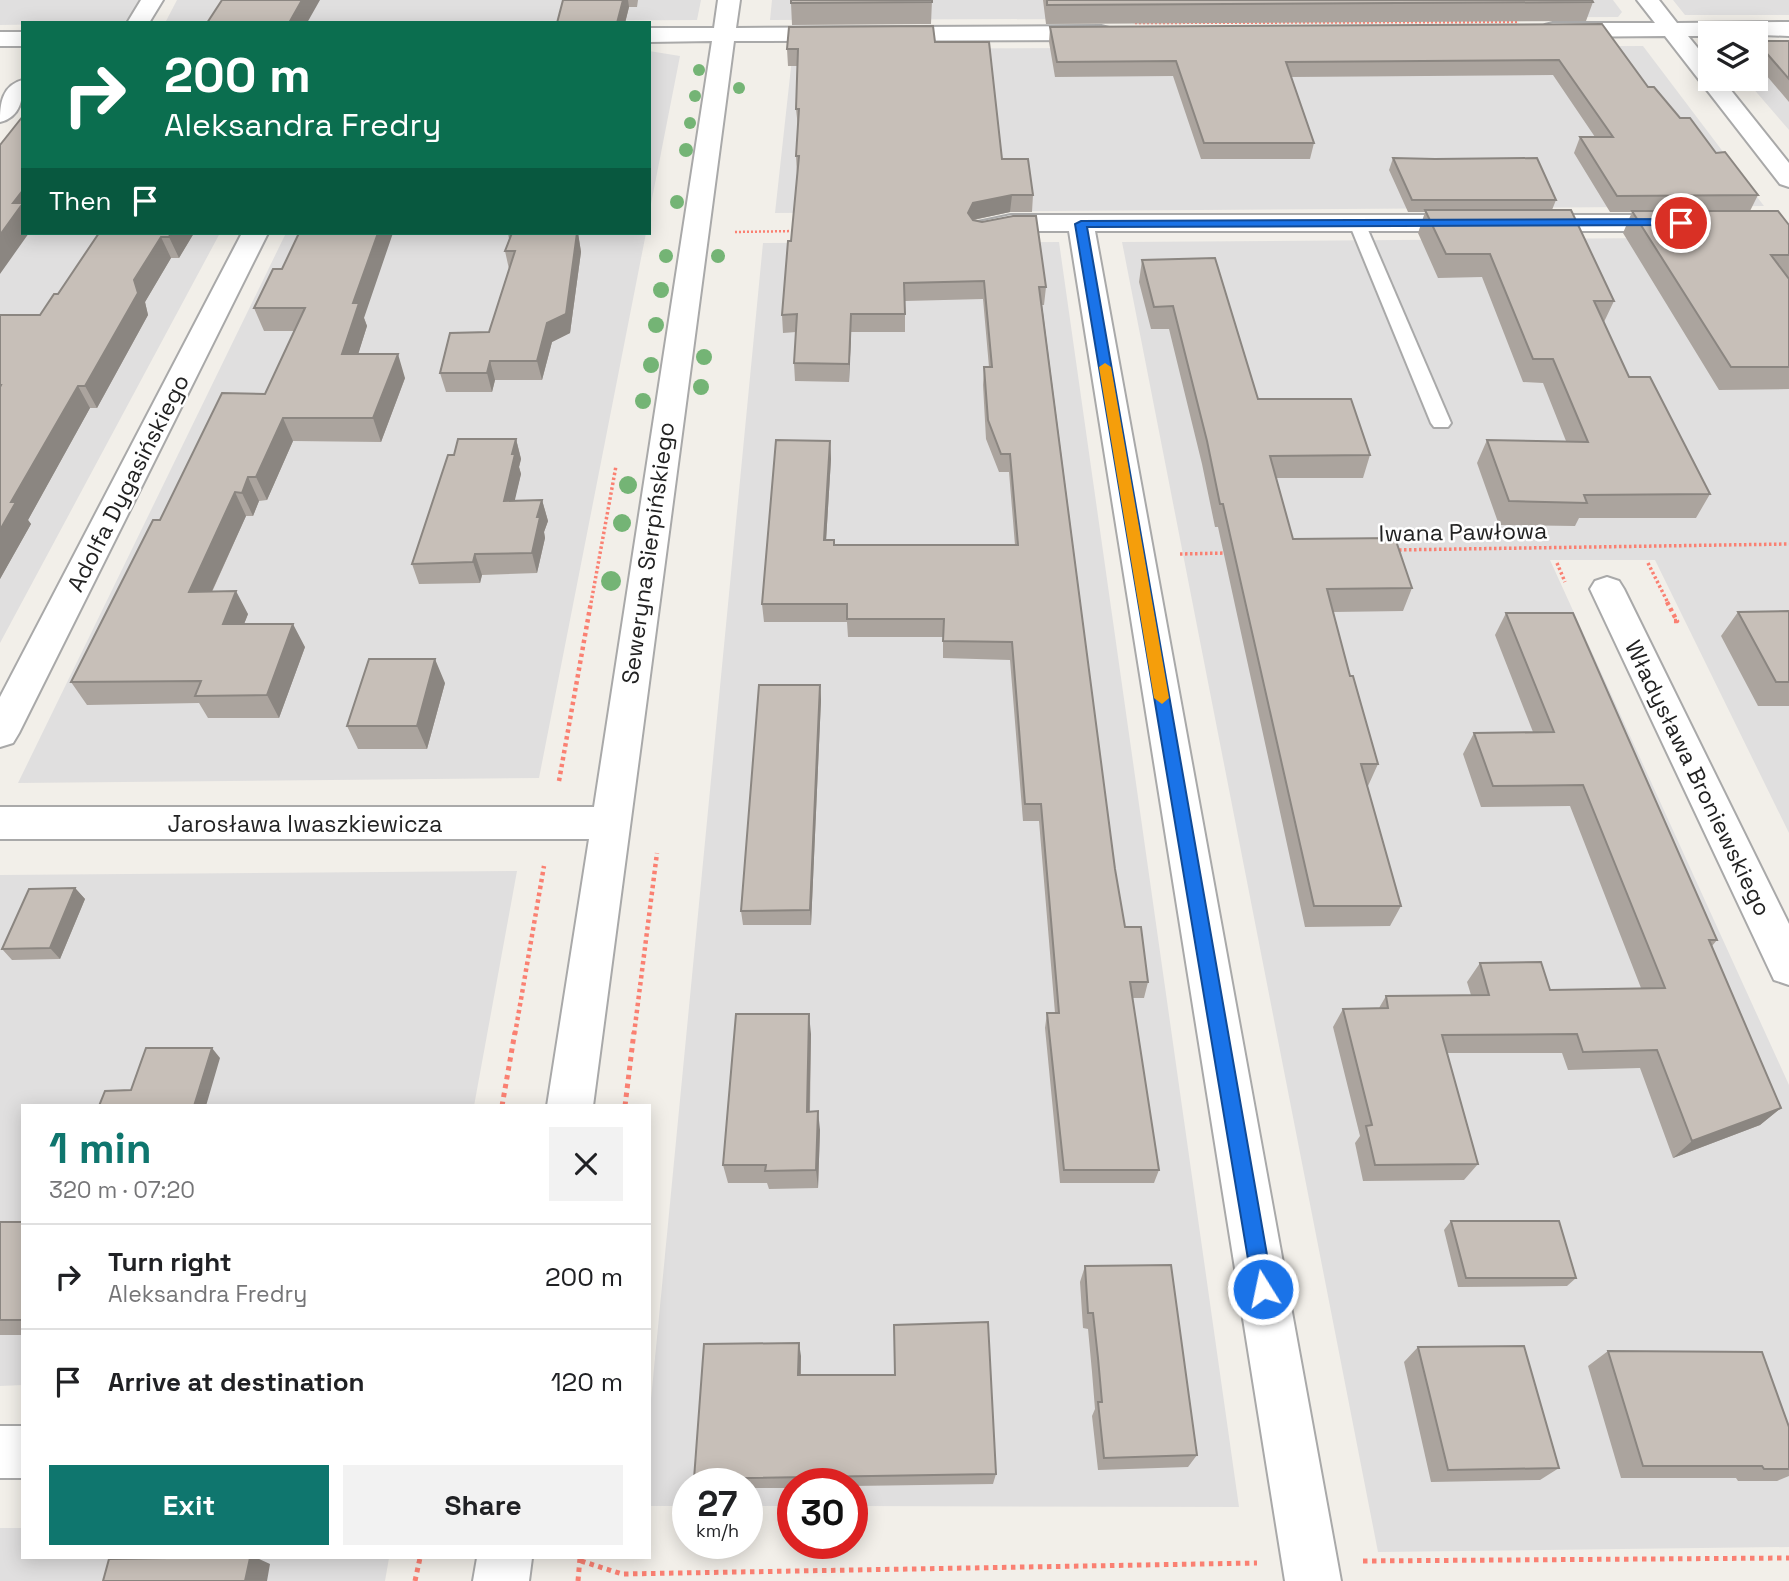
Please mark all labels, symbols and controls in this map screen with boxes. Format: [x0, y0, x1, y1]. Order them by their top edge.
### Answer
map controls [1698, 21, 1768, 91]
button: layers [1698, 21, 1768, 91]
text: 200 m [164, 44, 311, 106]
icon: right [49, 49, 140, 140]
text: Aleksandra Fredry [164, 105, 441, 145]
icon: arrive [126, 182, 164, 220]
text: Then [49, 184, 112, 218]
pin [1651, 193, 1711, 253]
icon: arrive [1662, 204, 1700, 242]
street label: Adolfa Dygasińskiego [60, 369, 196, 597]
street label: Seweryna Sierpińskiego [615, 420, 681, 686]
street label: Iwana Pawłowa [1378, 516, 1548, 548]
street label: Władysława Broniewskiego [1618, 635, 1778, 921]
street label: Jarosława Iwaszkiewicza [168, 809, 442, 839]
text: 1 min [49, 1122, 152, 1175]
button: close [549, 1127, 623, 1201]
text: 320 m · 07:20 [49, 1175, 195, 1205]
text: Turn right [108, 1245, 232, 1279]
position arrow [1226, 1252, 1300, 1326]
icon: right [49, 1258, 87, 1296]
text: 200 m [545, 1260, 623, 1294]
text: Aleksandra Fredry [108, 1279, 307, 1309]
icon: arrive [49, 1363, 87, 1401]
text: Arrive at destination [108, 1365, 365, 1399]
text: 120 m [551, 1365, 623, 1399]
button: Exit [49, 1465, 329, 1545]
button: Share [343, 1465, 623, 1545]
speed limit sign: 30 [777, 1468, 868, 1559]
text: 27 [698, 1482, 737, 1526]
text: km/h [696, 1519, 739, 1542]

